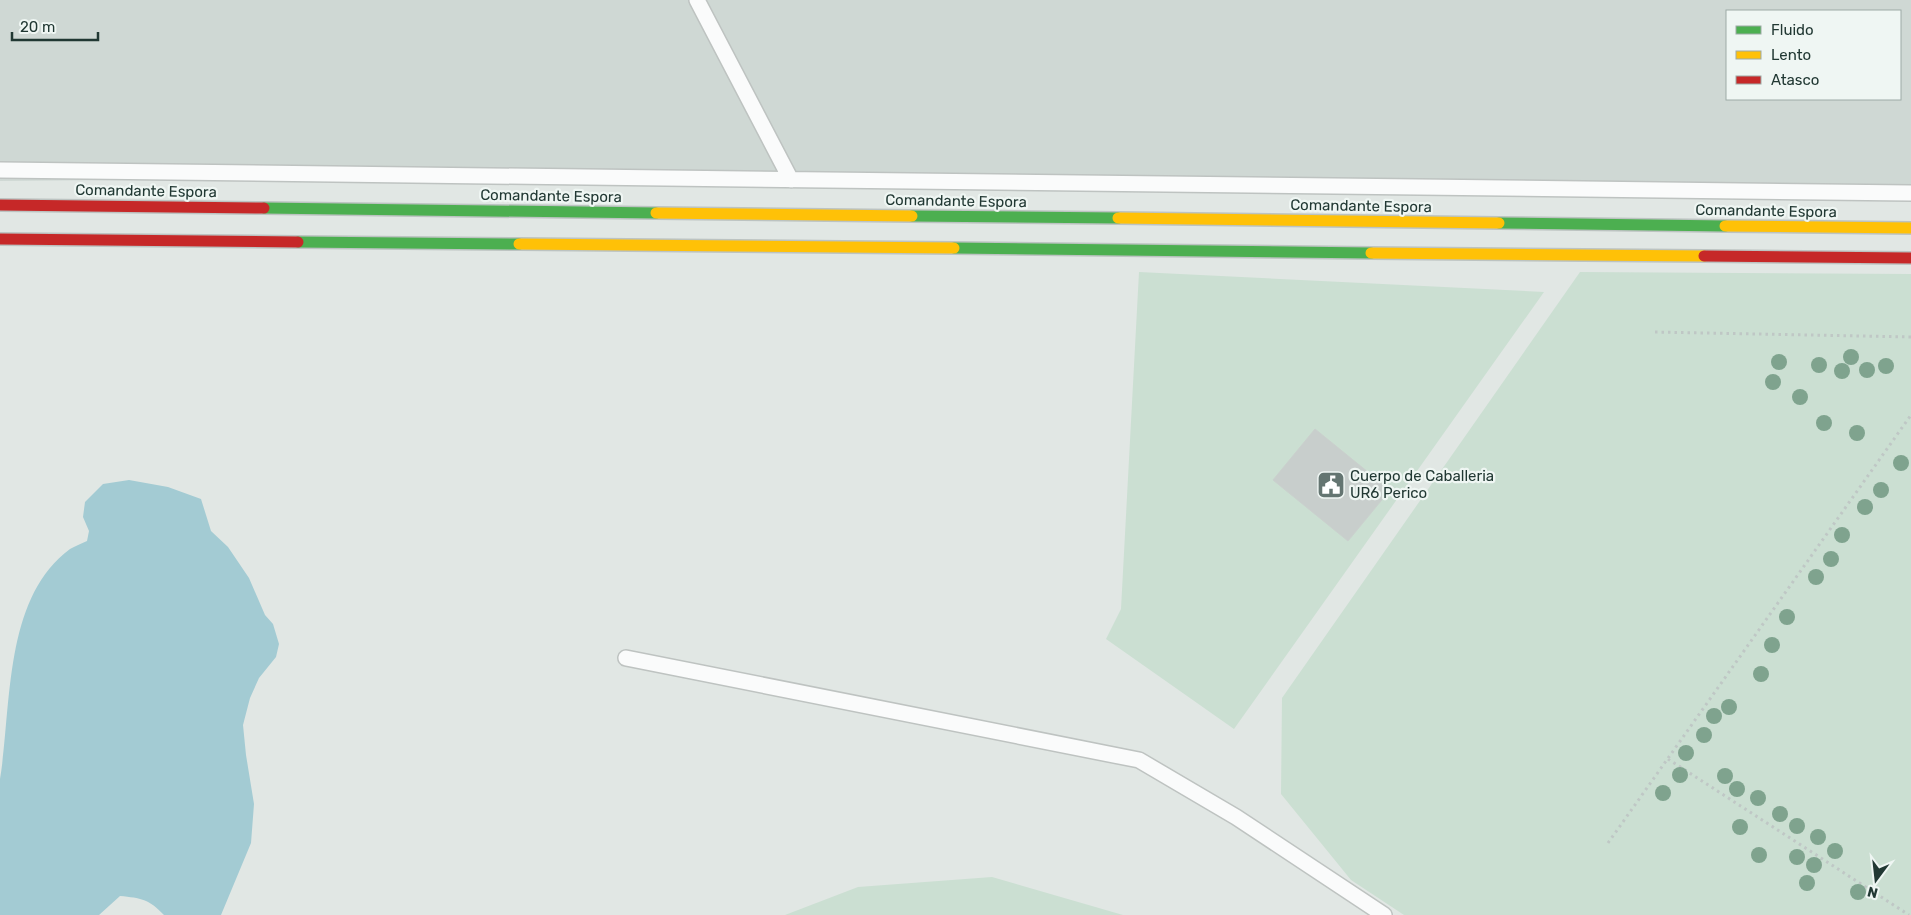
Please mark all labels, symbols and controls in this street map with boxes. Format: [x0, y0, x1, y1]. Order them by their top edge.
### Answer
scale bar [12, 10, 99, 42]
legend [1726, 10, 1901, 100]
text: 20 m [20, 18, 55, 36]
text: Fluido [1771, 21, 1814, 39]
text: Lento [1771, 46, 1811, 64]
text: Atasco [1771, 71, 1819, 89]
street label: Comandante Espora [75, 181, 217, 201]
street label: Comandante Espora [480, 186, 622, 206]
street label: Comandante Espora [885, 191, 1027, 211]
street label: Comandante Espora [1290, 196, 1432, 216]
street label: Comandante Espora [1695, 201, 1837, 221]
place label: Cuerpo de Caballeria UR6 Perico [1350, 467, 1494, 502]
public building icon: Cuerpo de Caballeria UR6 Perico [1316, 470, 1346, 500]
north arrow [1851, 855, 1901, 905]
text: N [1866, 883, 1880, 902]

